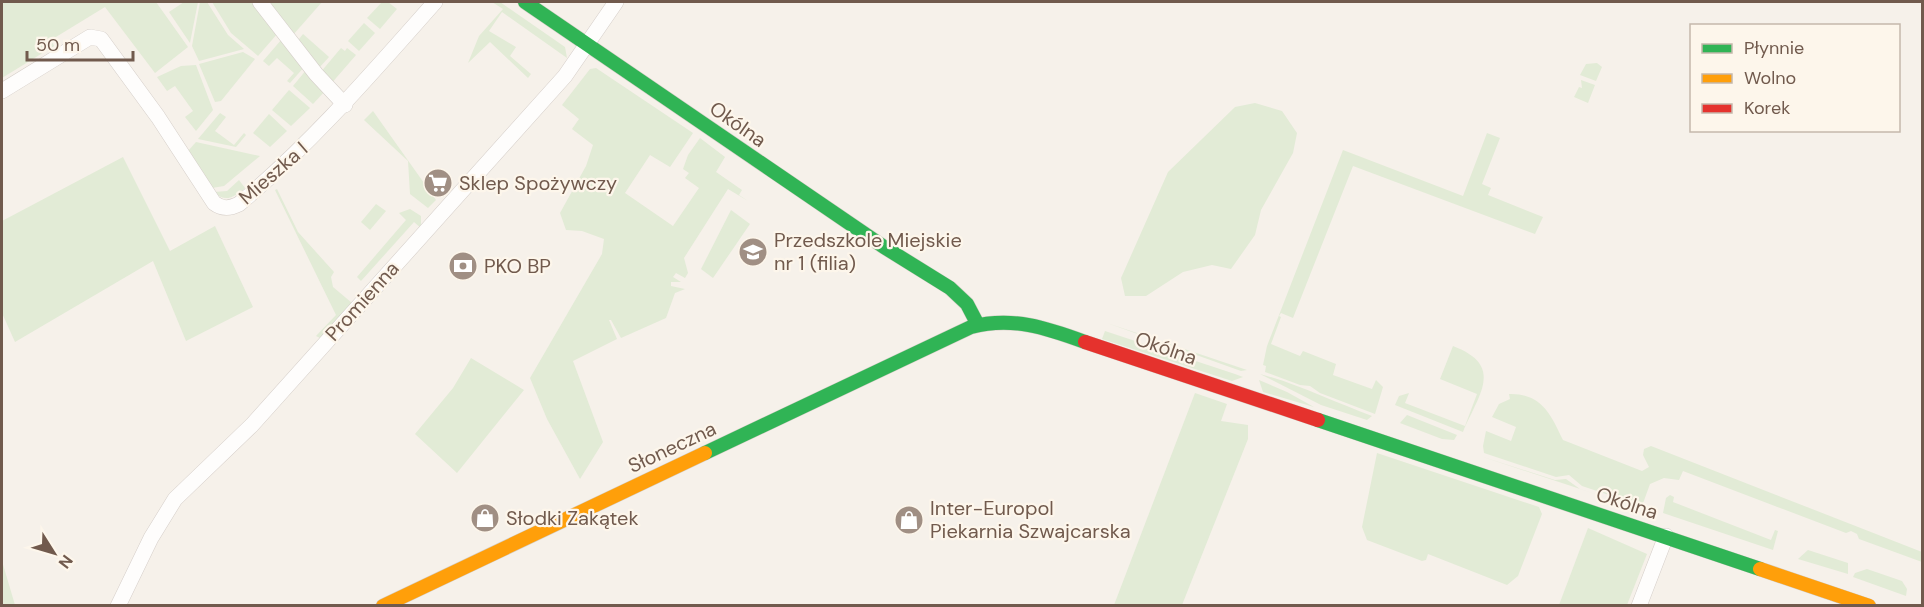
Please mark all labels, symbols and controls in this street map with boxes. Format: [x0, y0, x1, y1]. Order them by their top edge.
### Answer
scale bar [27, 24, 134, 62]
legend [1690, 24, 1900, 132]
text: 50 m [36, 33, 80, 57]
text: Płynnie [1744, 36, 1804, 60]
text: Wolno [1744, 66, 1796, 90]
street label: Okólna [705, 95, 771, 153]
text: Korek [1744, 96, 1790, 120]
street label: Mieszka I [233, 136, 313, 210]
supermarket icon: Sklep Spożywczy [422, 167, 454, 199]
place label: Sklep Spożywczy [459, 170, 617, 196]
place label: Przedszkole Miejskie nr 1 (filia) [774, 227, 962, 276]
school or university icon: Przedszkole Miejskie nr 1 (filia) [737, 236, 769, 268]
bank icon: PKO BP [447, 250, 479, 282]
place label: PKO BP [484, 253, 551, 279]
street label: Promienna [319, 256, 405, 346]
street label: Okólna [1132, 325, 1200, 371]
street label: Słoneczna [624, 415, 720, 479]
street label: Okólna [1593, 481, 1661, 525]
place label: Inter-Europol Piekarnia Szwajcarska [930, 495, 1131, 544]
shop icon: Słodki Zakątek [469, 502, 501, 534]
shop icon: Inter-Europol Piekarnia Szwajcarska [893, 504, 925, 536]
place label: Słodki Zakątek [506, 505, 639, 531]
north arrow [24, 523, 84, 583]
text: N [54, 551, 77, 573]

